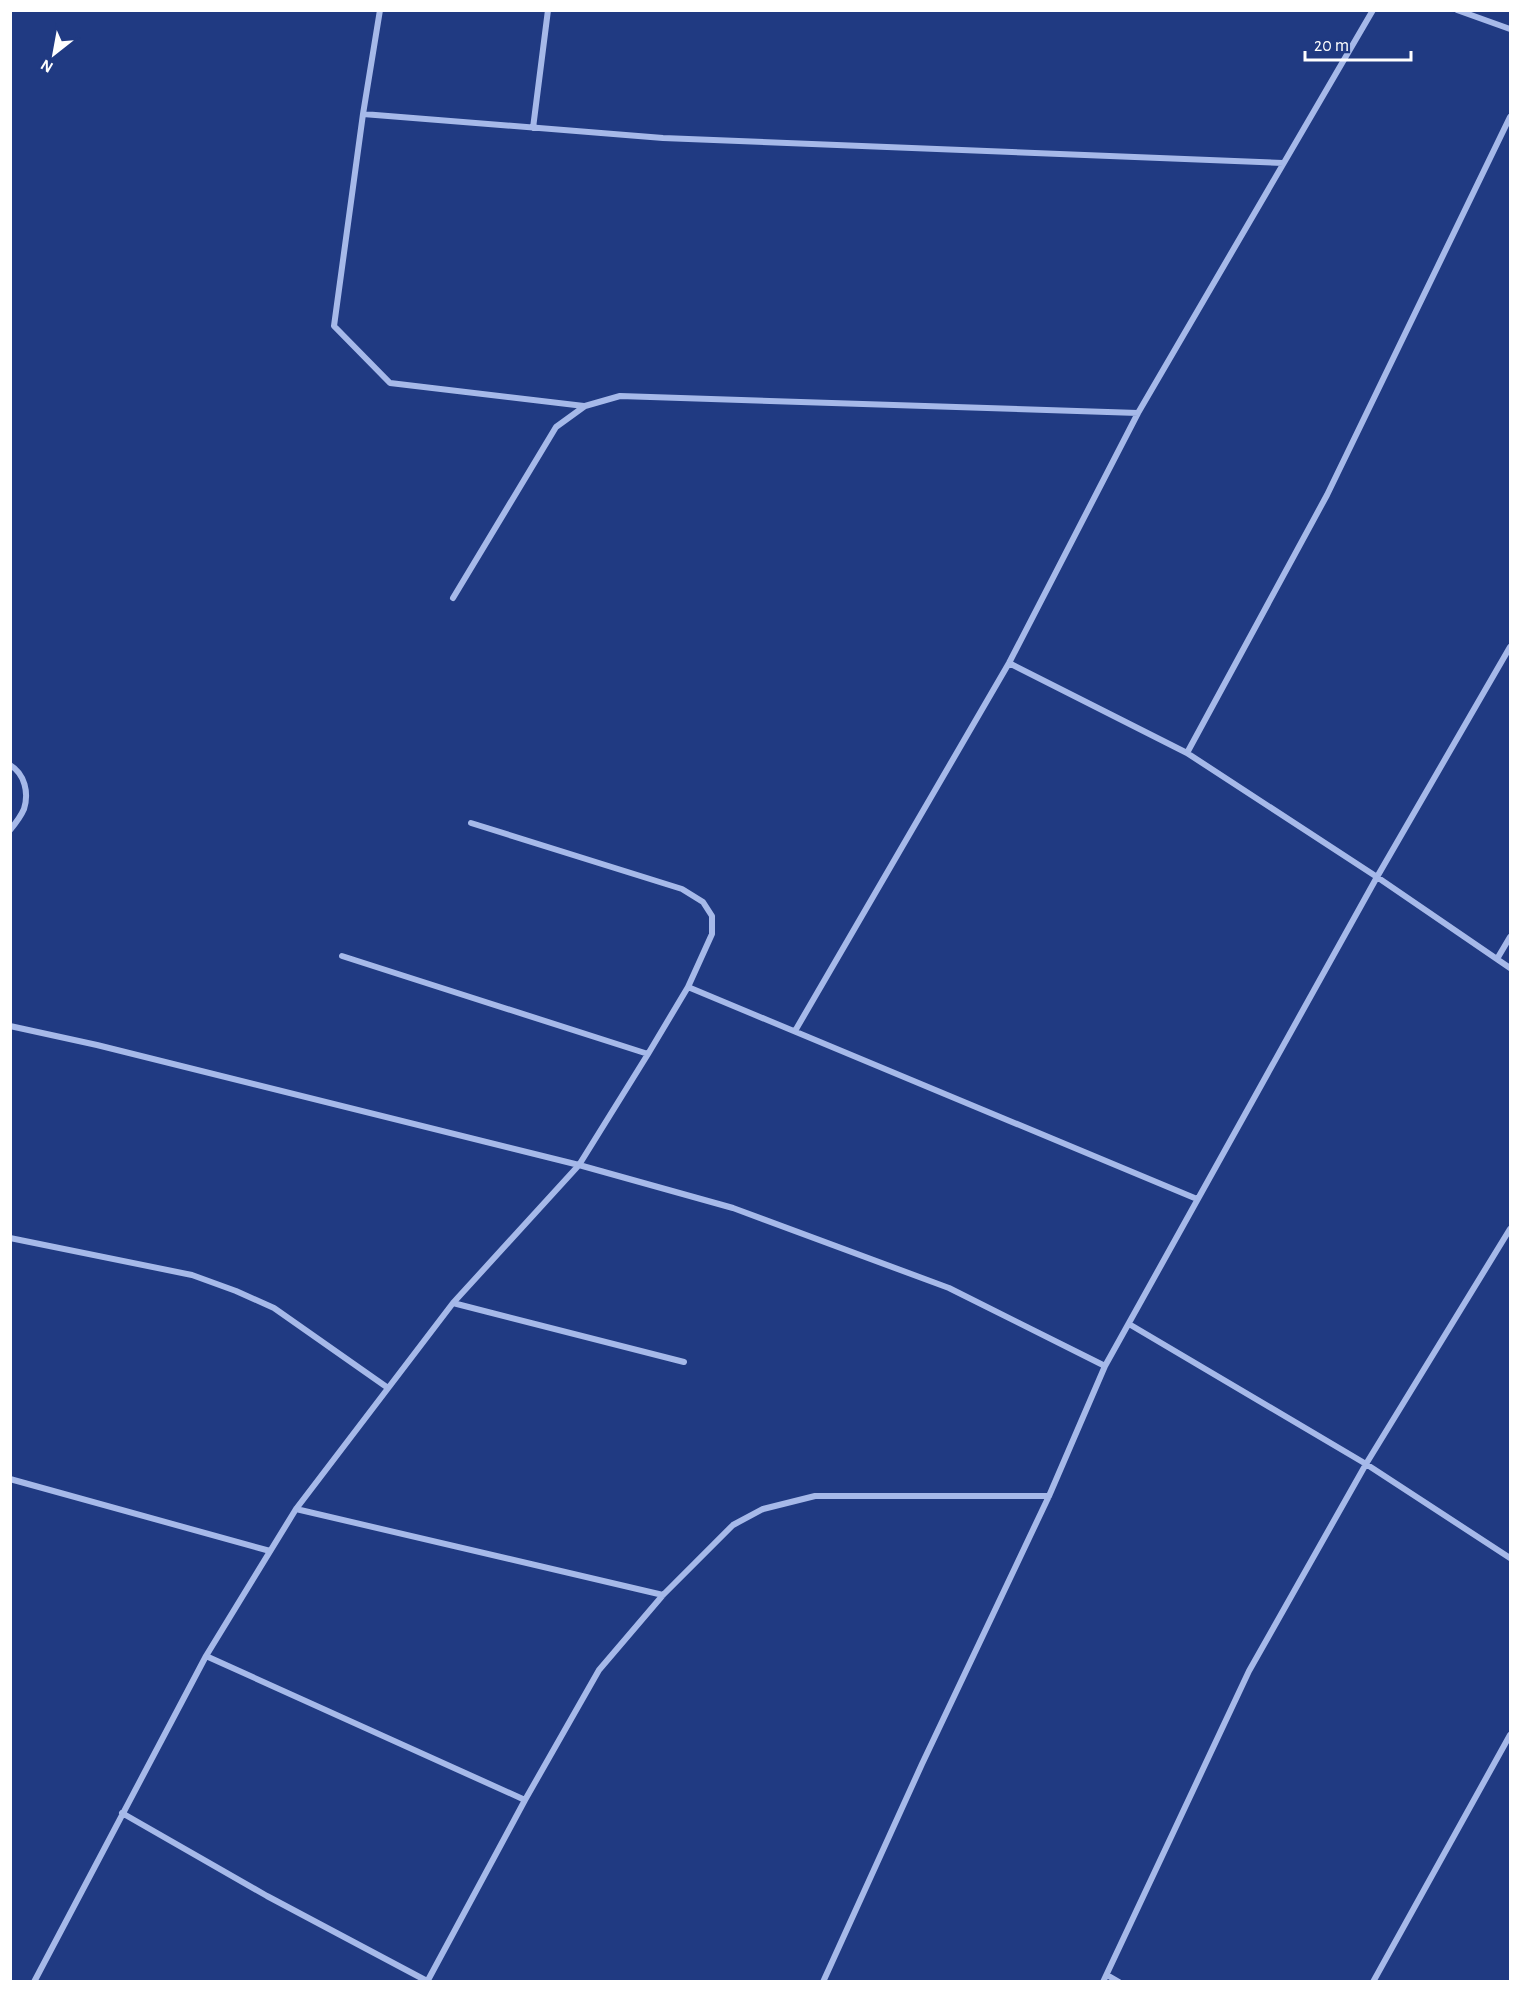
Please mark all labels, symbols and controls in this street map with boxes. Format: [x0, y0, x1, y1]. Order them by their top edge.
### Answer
north arrow [24, 24, 84, 84]
scale bar [1305, 24, 1412, 62]
text: 20 m [1314, 37, 1349, 55]
text: N [38, 56, 56, 76]

